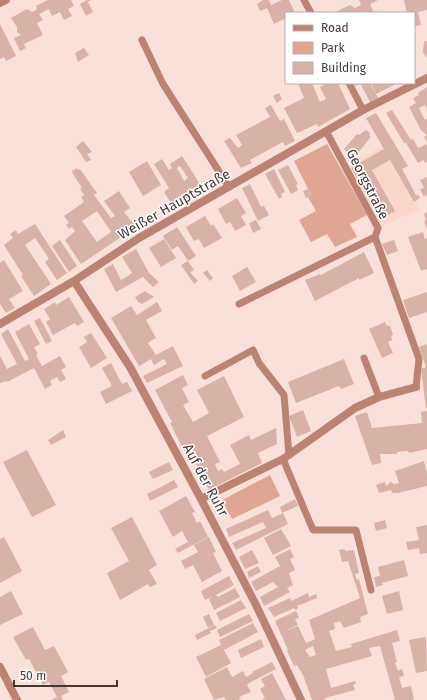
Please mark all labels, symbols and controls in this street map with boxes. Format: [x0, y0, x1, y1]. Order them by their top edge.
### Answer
legend [285, 12, 415, 84]
text: Road [321, 21, 349, 35]
text: Park [321, 41, 345, 55]
text: Building [321, 61, 367, 75]
street label: Georgstraße [342, 146, 393, 222]
street label: Weißer Hauptstraße [115, 165, 233, 243]
street label: Auf der Ruhr [179, 441, 232, 520]
scale bar [14, 662, 117, 688]
text: 50 m [20, 669, 46, 683]

